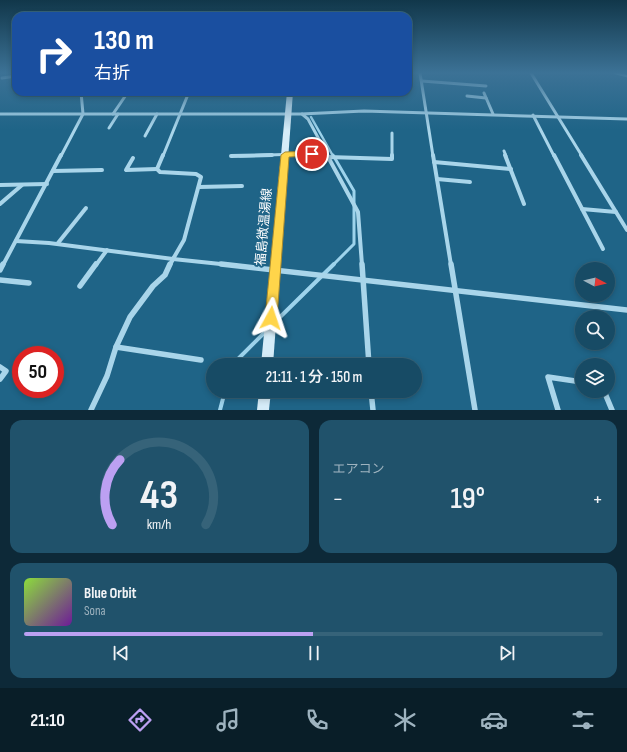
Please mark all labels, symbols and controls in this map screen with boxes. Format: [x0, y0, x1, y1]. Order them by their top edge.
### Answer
text: 130 m [94, 24, 154, 57]
icon: right [28, 28, 80, 80]
text: 右折 [94, 63, 130, 84]
pin [295, 137, 329, 171]
icon: arrive [301, 143, 323, 165]
street label: 福島微温湯線 [253, 187, 275, 267]
north arrow [575, 262, 615, 302]
map controls [575, 262, 615, 398]
position arrow [250, 297, 292, 339]
button: search [575, 310, 615, 350]
speed limit sign: 50 [12, 346, 64, 398]
button: layers [575, 358, 615, 398]
text: 21:11 · 1 分 · 150 m [266, 368, 362, 387]
text: エアコン [333, 461, 385, 477]
text: 43 [140, 470, 178, 519]
text: 19° [451, 481, 485, 517]
text: − [333, 486, 343, 513]
text: + [592, 486, 603, 513]
text: km/h [147, 515, 172, 532]
text: Blue Orbit [84, 584, 136, 603]
text: Sona [84, 603, 106, 619]
icon: previous [110, 642, 132, 664]
icon: pause [303, 642, 325, 664]
icon: next [496, 642, 518, 664]
icon: directions [126, 706, 154, 734]
icon: music [214, 706, 242, 734]
icon: phone [303, 706, 331, 734]
icon: climate [391, 706, 419, 734]
icon: car [480, 706, 508, 734]
icon: filters [569, 706, 597, 734]
text: 21:10 [30, 710, 65, 731]

